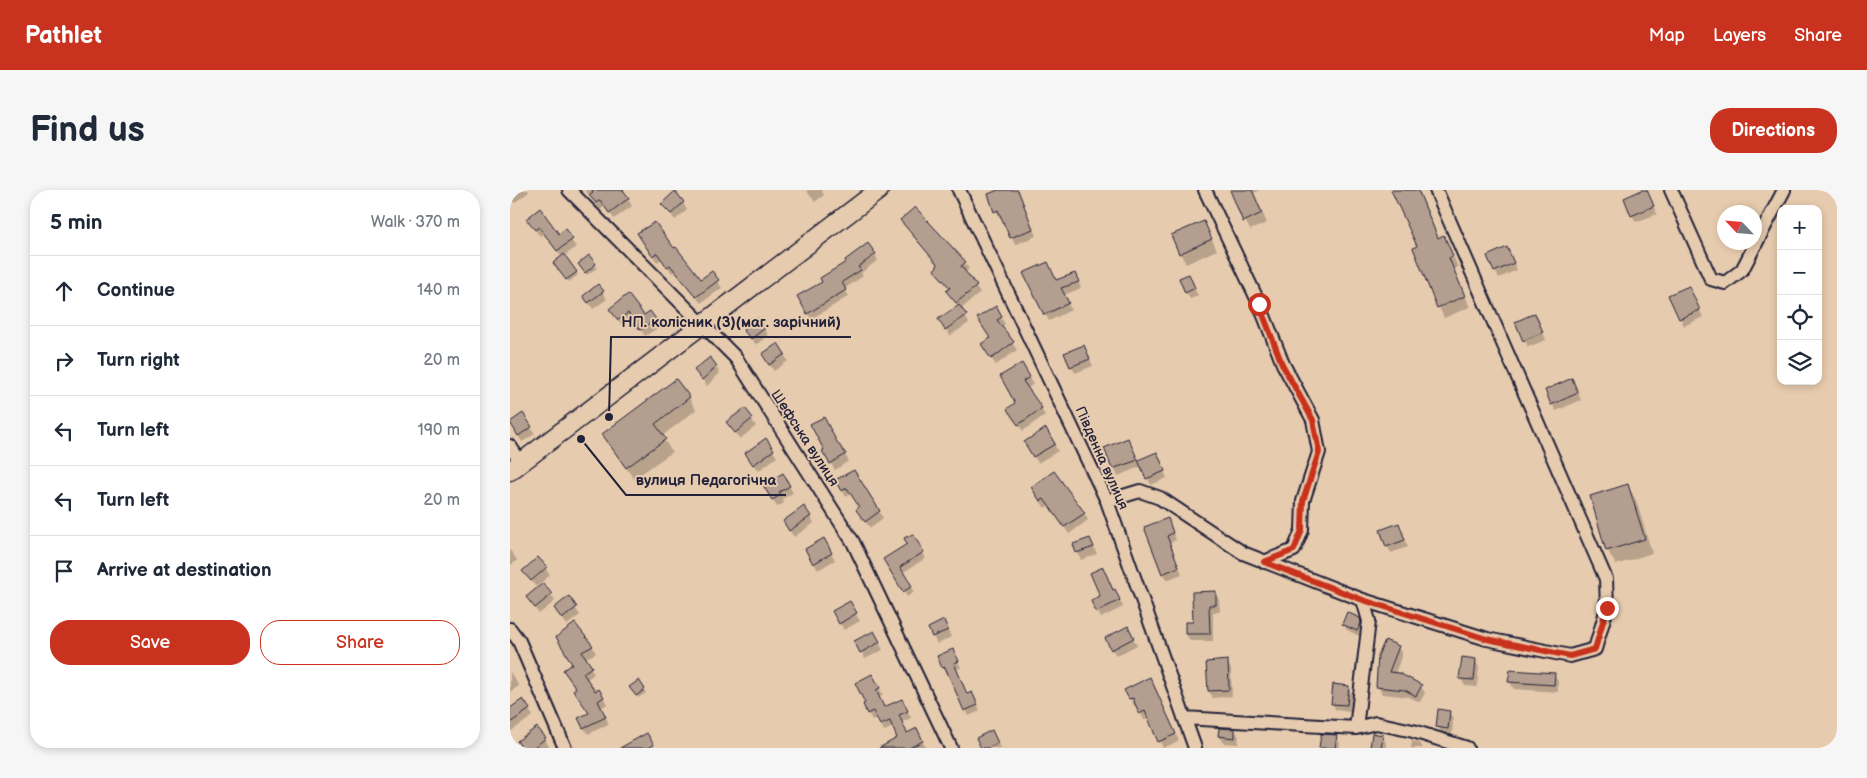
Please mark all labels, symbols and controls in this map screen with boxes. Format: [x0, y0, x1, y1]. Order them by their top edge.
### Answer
text: Pathlet [25, 21, 102, 50]
text: Map [1649, 25, 1685, 46]
text: Layers [1713, 25, 1766, 46]
text: Share [1794, 25, 1842, 46]
button: Directions [1710, 108, 1837, 153]
text: Find us [30, 109, 145, 152]
north arrow [1717, 205, 1762, 250]
map controls [1777, 205, 1822, 385]
button: + [1777, 205, 1822, 250]
text: 5 min [50, 210, 103, 235]
text: Walk · 370 m [371, 213, 460, 232]
button: − [1777, 250, 1822, 295]
icon: ahead [50, 277, 78, 305]
text: Continue [97, 279, 175, 302]
text: 140 m [417, 281, 460, 300]
route start [1248, 293, 1271, 316]
button: locate [1777, 295, 1822, 340]
callout: НП. колісник (3)(маг. зарічний) [611, 307, 851, 337]
text: НП. колісник (3)(маг. зарічний) [621, 313, 841, 332]
button: layers [1777, 340, 1822, 385]
icon: right [50, 347, 78, 375]
text: Turn right [97, 349, 180, 372]
text: 20 m [424, 351, 460, 370]
street label: Шефська вулиця [767, 387, 843, 490]
street label: Південна вулиця [1072, 404, 1132, 512]
icon: left [50, 417, 78, 445]
text: Turn left [97, 419, 169, 442]
text: 190 m [418, 421, 460, 440]
callout: вулиця Педагогічна [626, 465, 786, 495]
text: вулиця Педагогічна [636, 471, 777, 490]
icon: left [50, 487, 78, 515]
text: Turn left [97, 489, 169, 512]
text: 20 m [424, 491, 460, 510]
icon: arrive [50, 557, 78, 585]
text: Arrive at destination [97, 559, 272, 582]
route end [1596, 597, 1619, 620]
button: Save [50, 620, 250, 665]
button: Share [260, 620, 460, 665]

